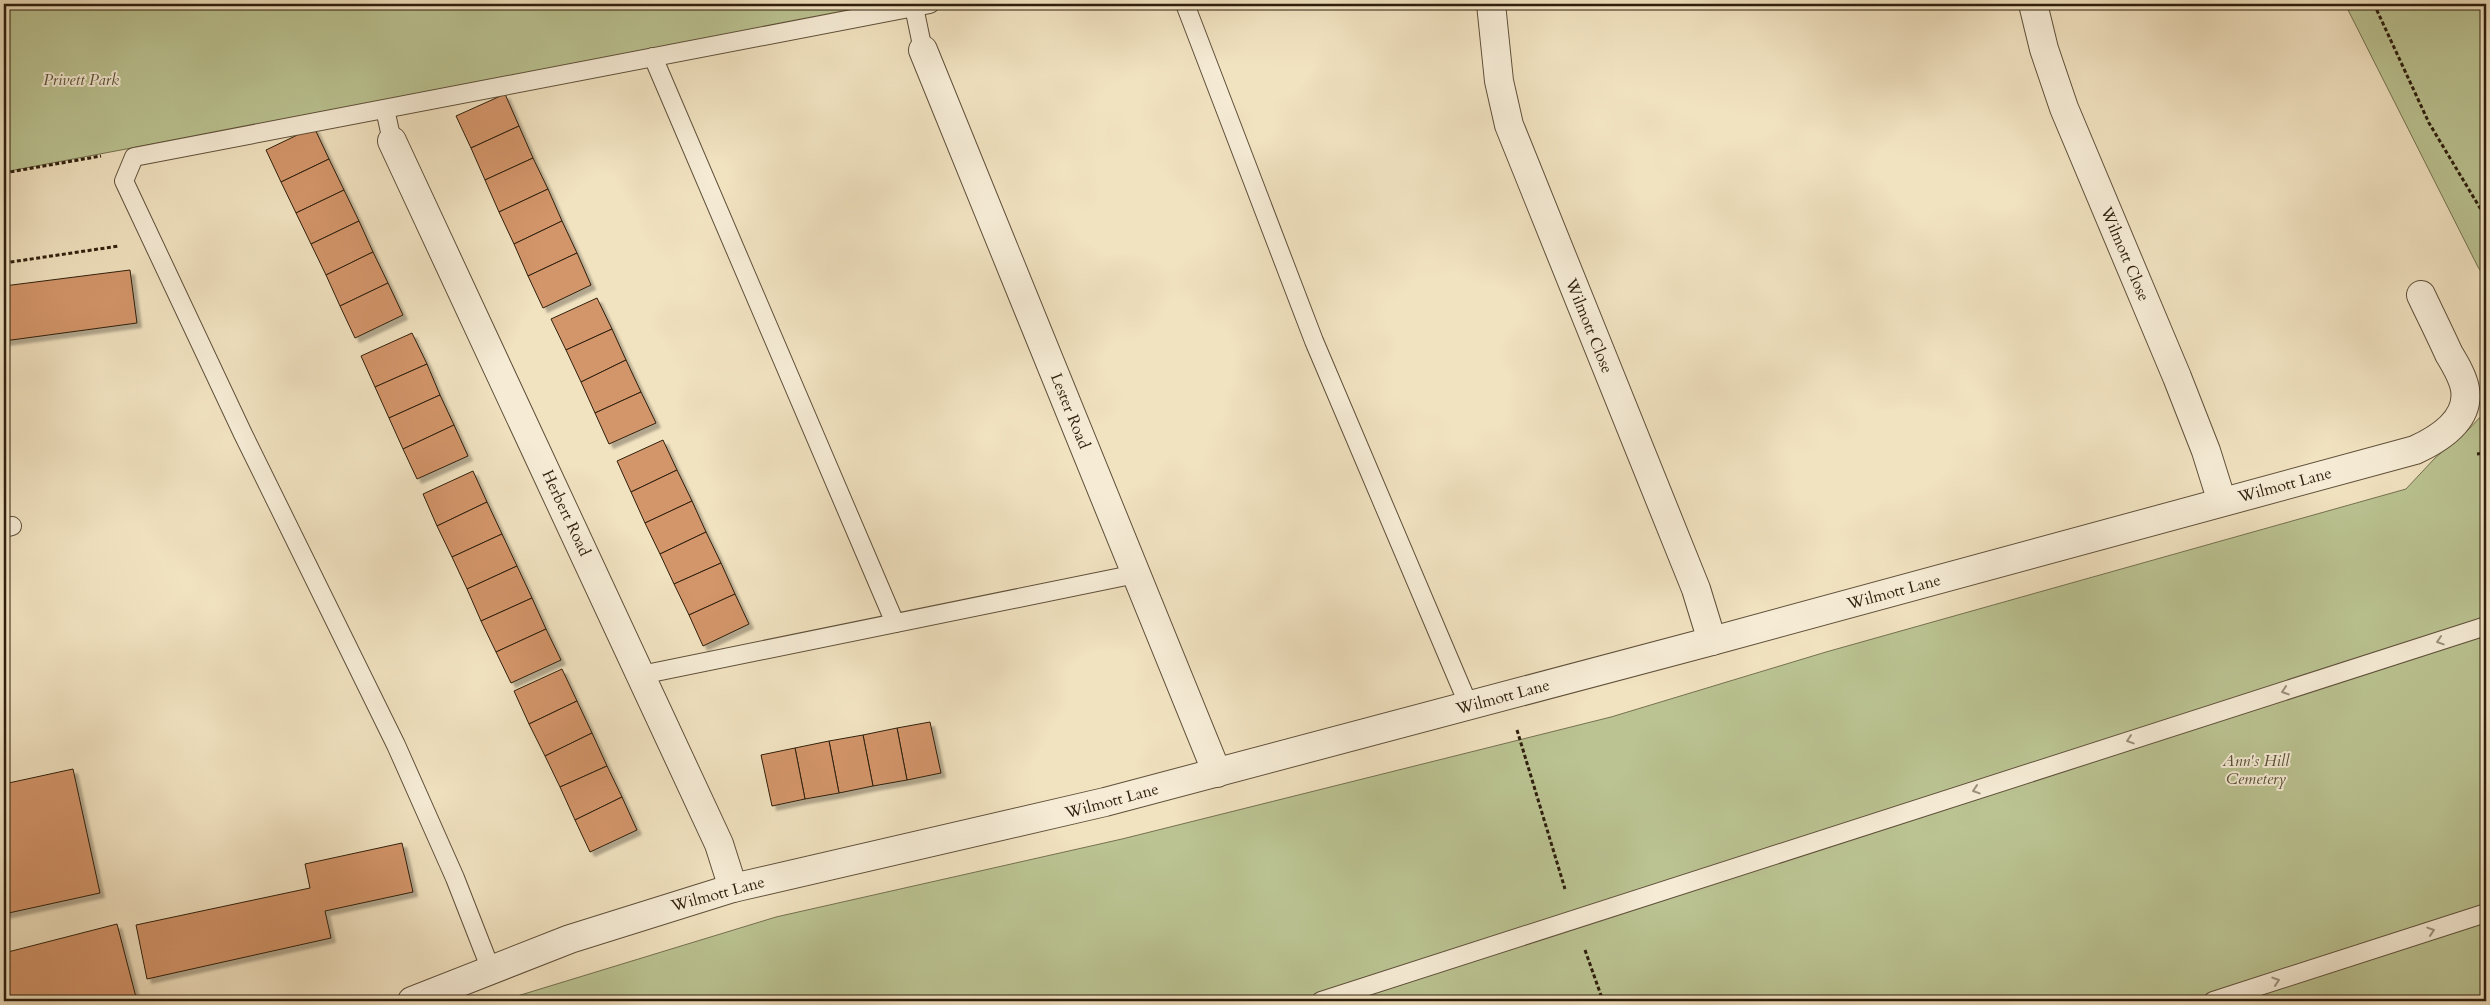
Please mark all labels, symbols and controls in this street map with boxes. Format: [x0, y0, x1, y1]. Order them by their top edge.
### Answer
park label: Privett Park [43, 69, 119, 91]
street label: Wilmott Close [2095, 203, 2155, 305]
street label: Wilmott Close [1560, 274, 1618, 377]
street label: Lester Road [1045, 370, 1095, 453]
street label: Wilmott Lane [2235, 462, 2334, 508]
street label: Herbert Road [536, 466, 596, 560]
street label: Wilmott Lane [1844, 569, 1943, 615]
one-way arrow [2436, 635, 2445, 645]
street label: Wilmott Lane [1453, 674, 1552, 720]
one-way arrow [2281, 685, 2290, 695]
one-way arrow [2127, 735, 2135, 745]
park label: Ann's Hill Cemetery [2222, 750, 2290, 790]
street label: Wilmott Lane [1062, 778, 1161, 824]
one-way arrow [1972, 784, 1980, 794]
street label: Wilmott Lane [668, 871, 767, 917]
one-way arrow [2426, 927, 2434, 937]
one-way arrow [2271, 977, 2280, 987]

